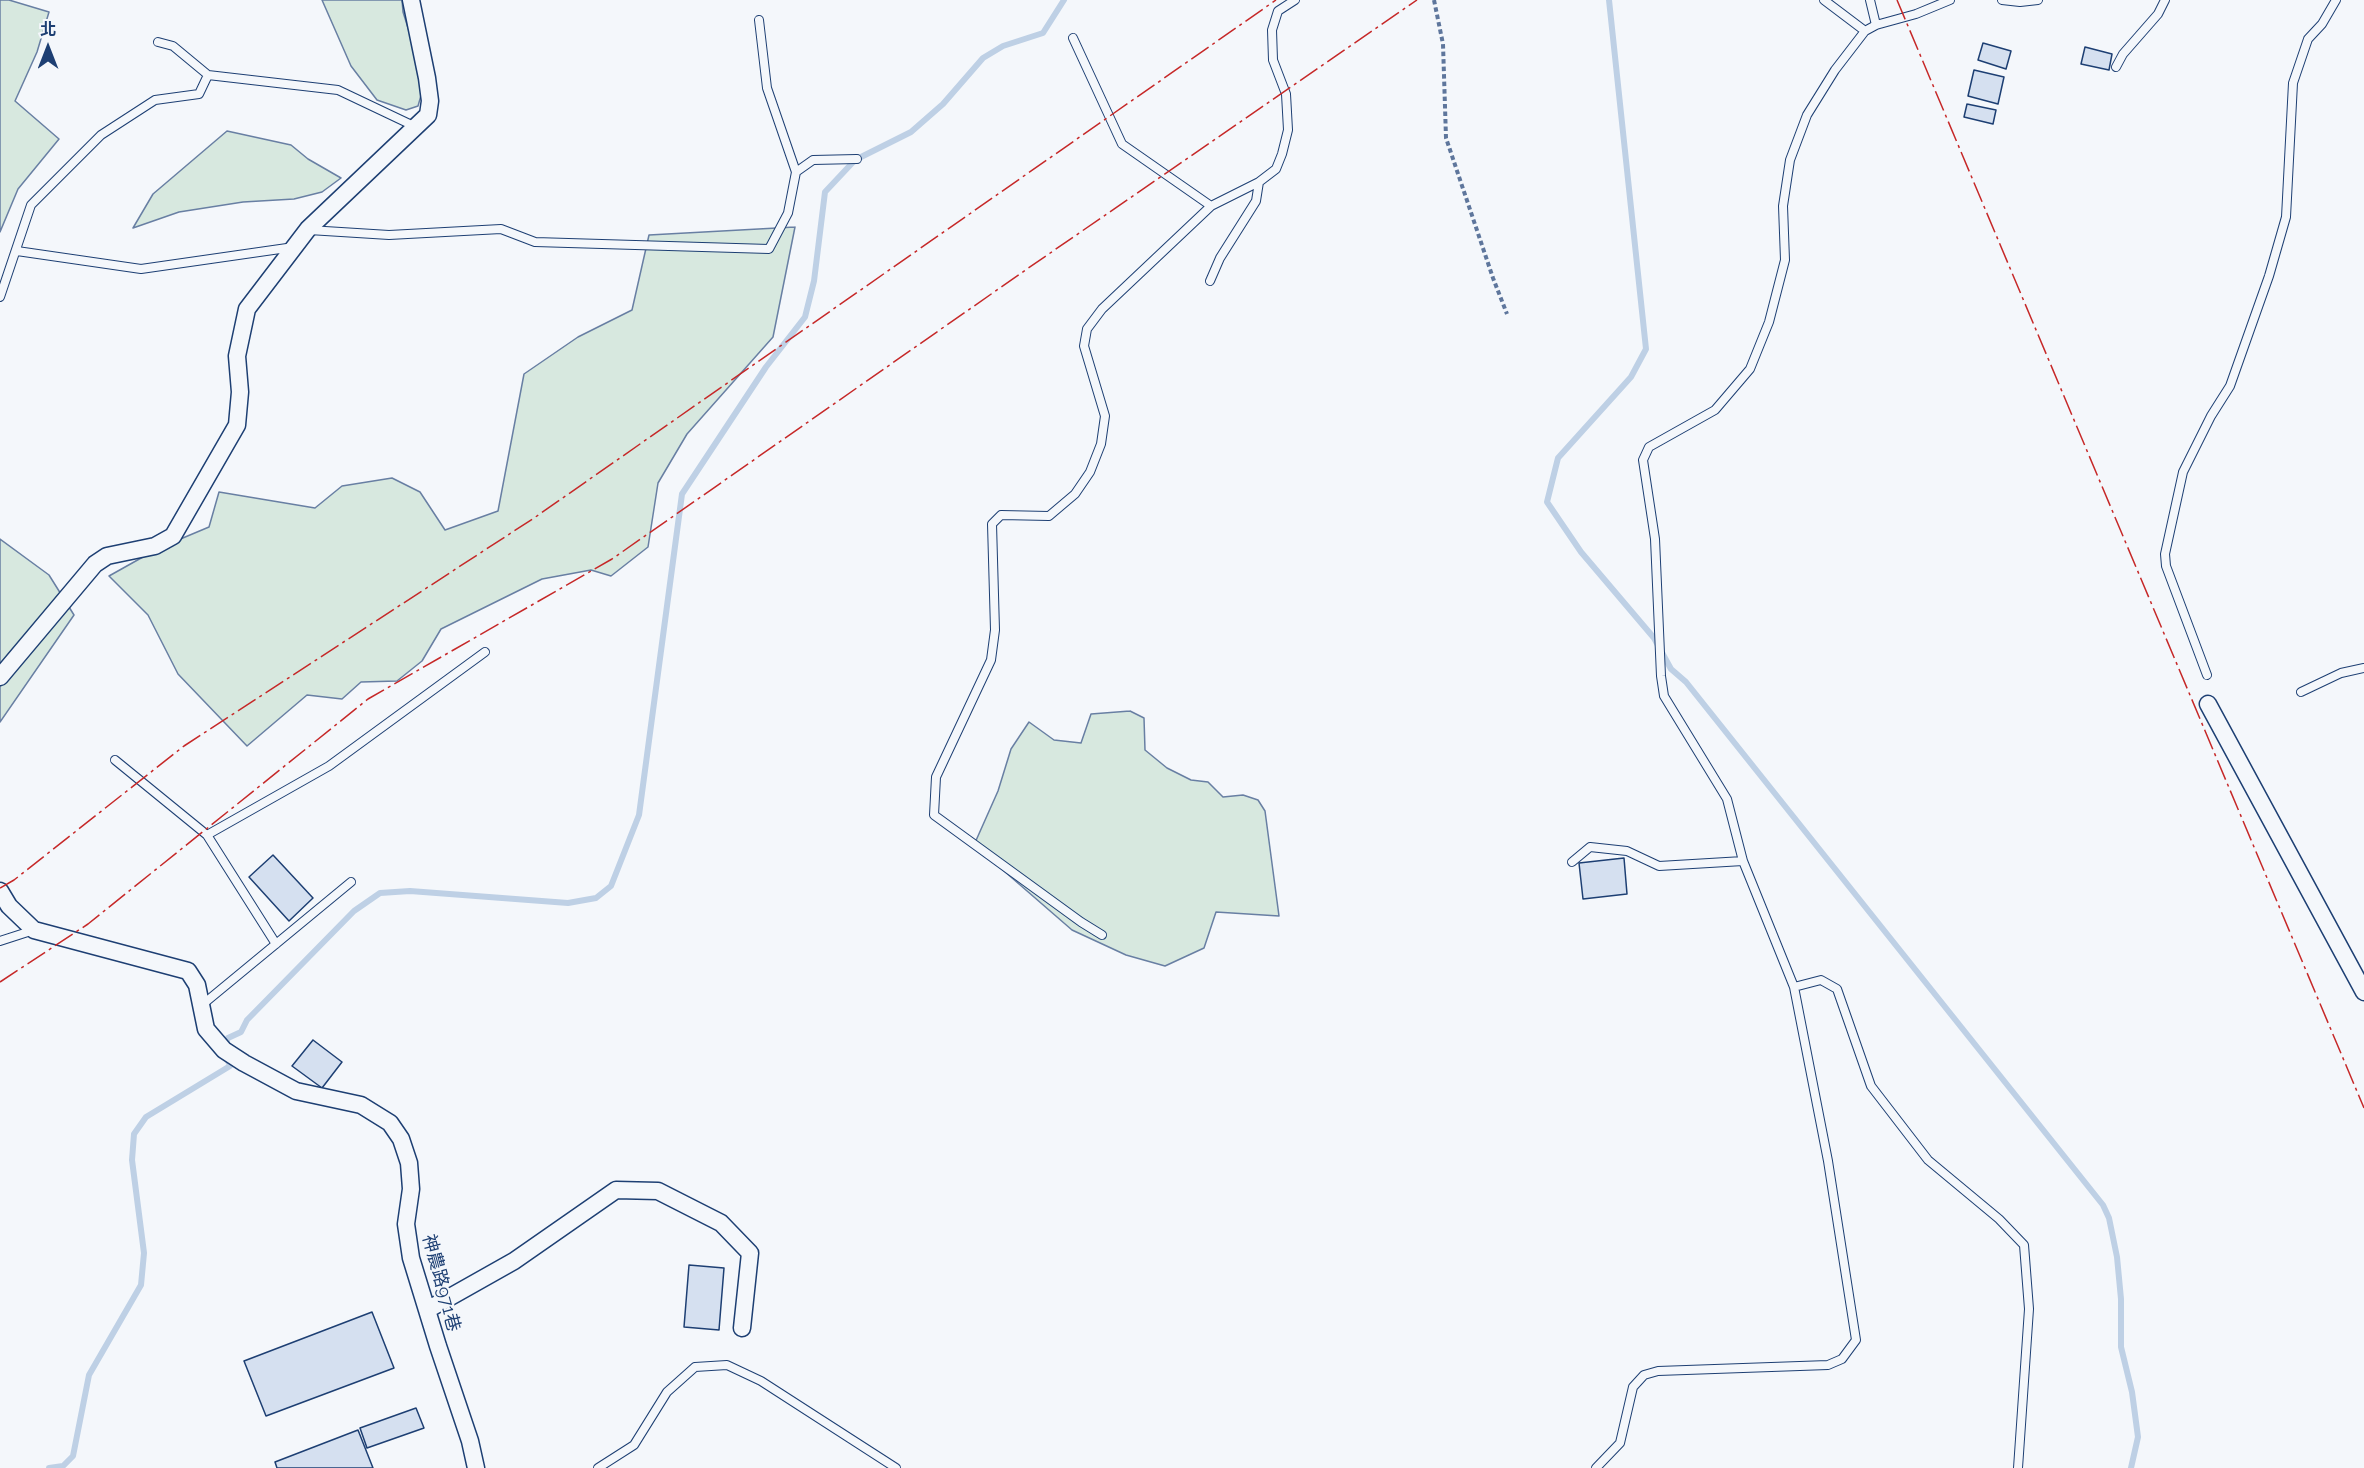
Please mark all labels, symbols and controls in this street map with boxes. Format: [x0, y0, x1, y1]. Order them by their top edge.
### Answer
north arrow [18, 18, 78, 78]
text: 北 [40, 20, 56, 39]
street label: 神農路971巷 [418, 1232, 464, 1334]

